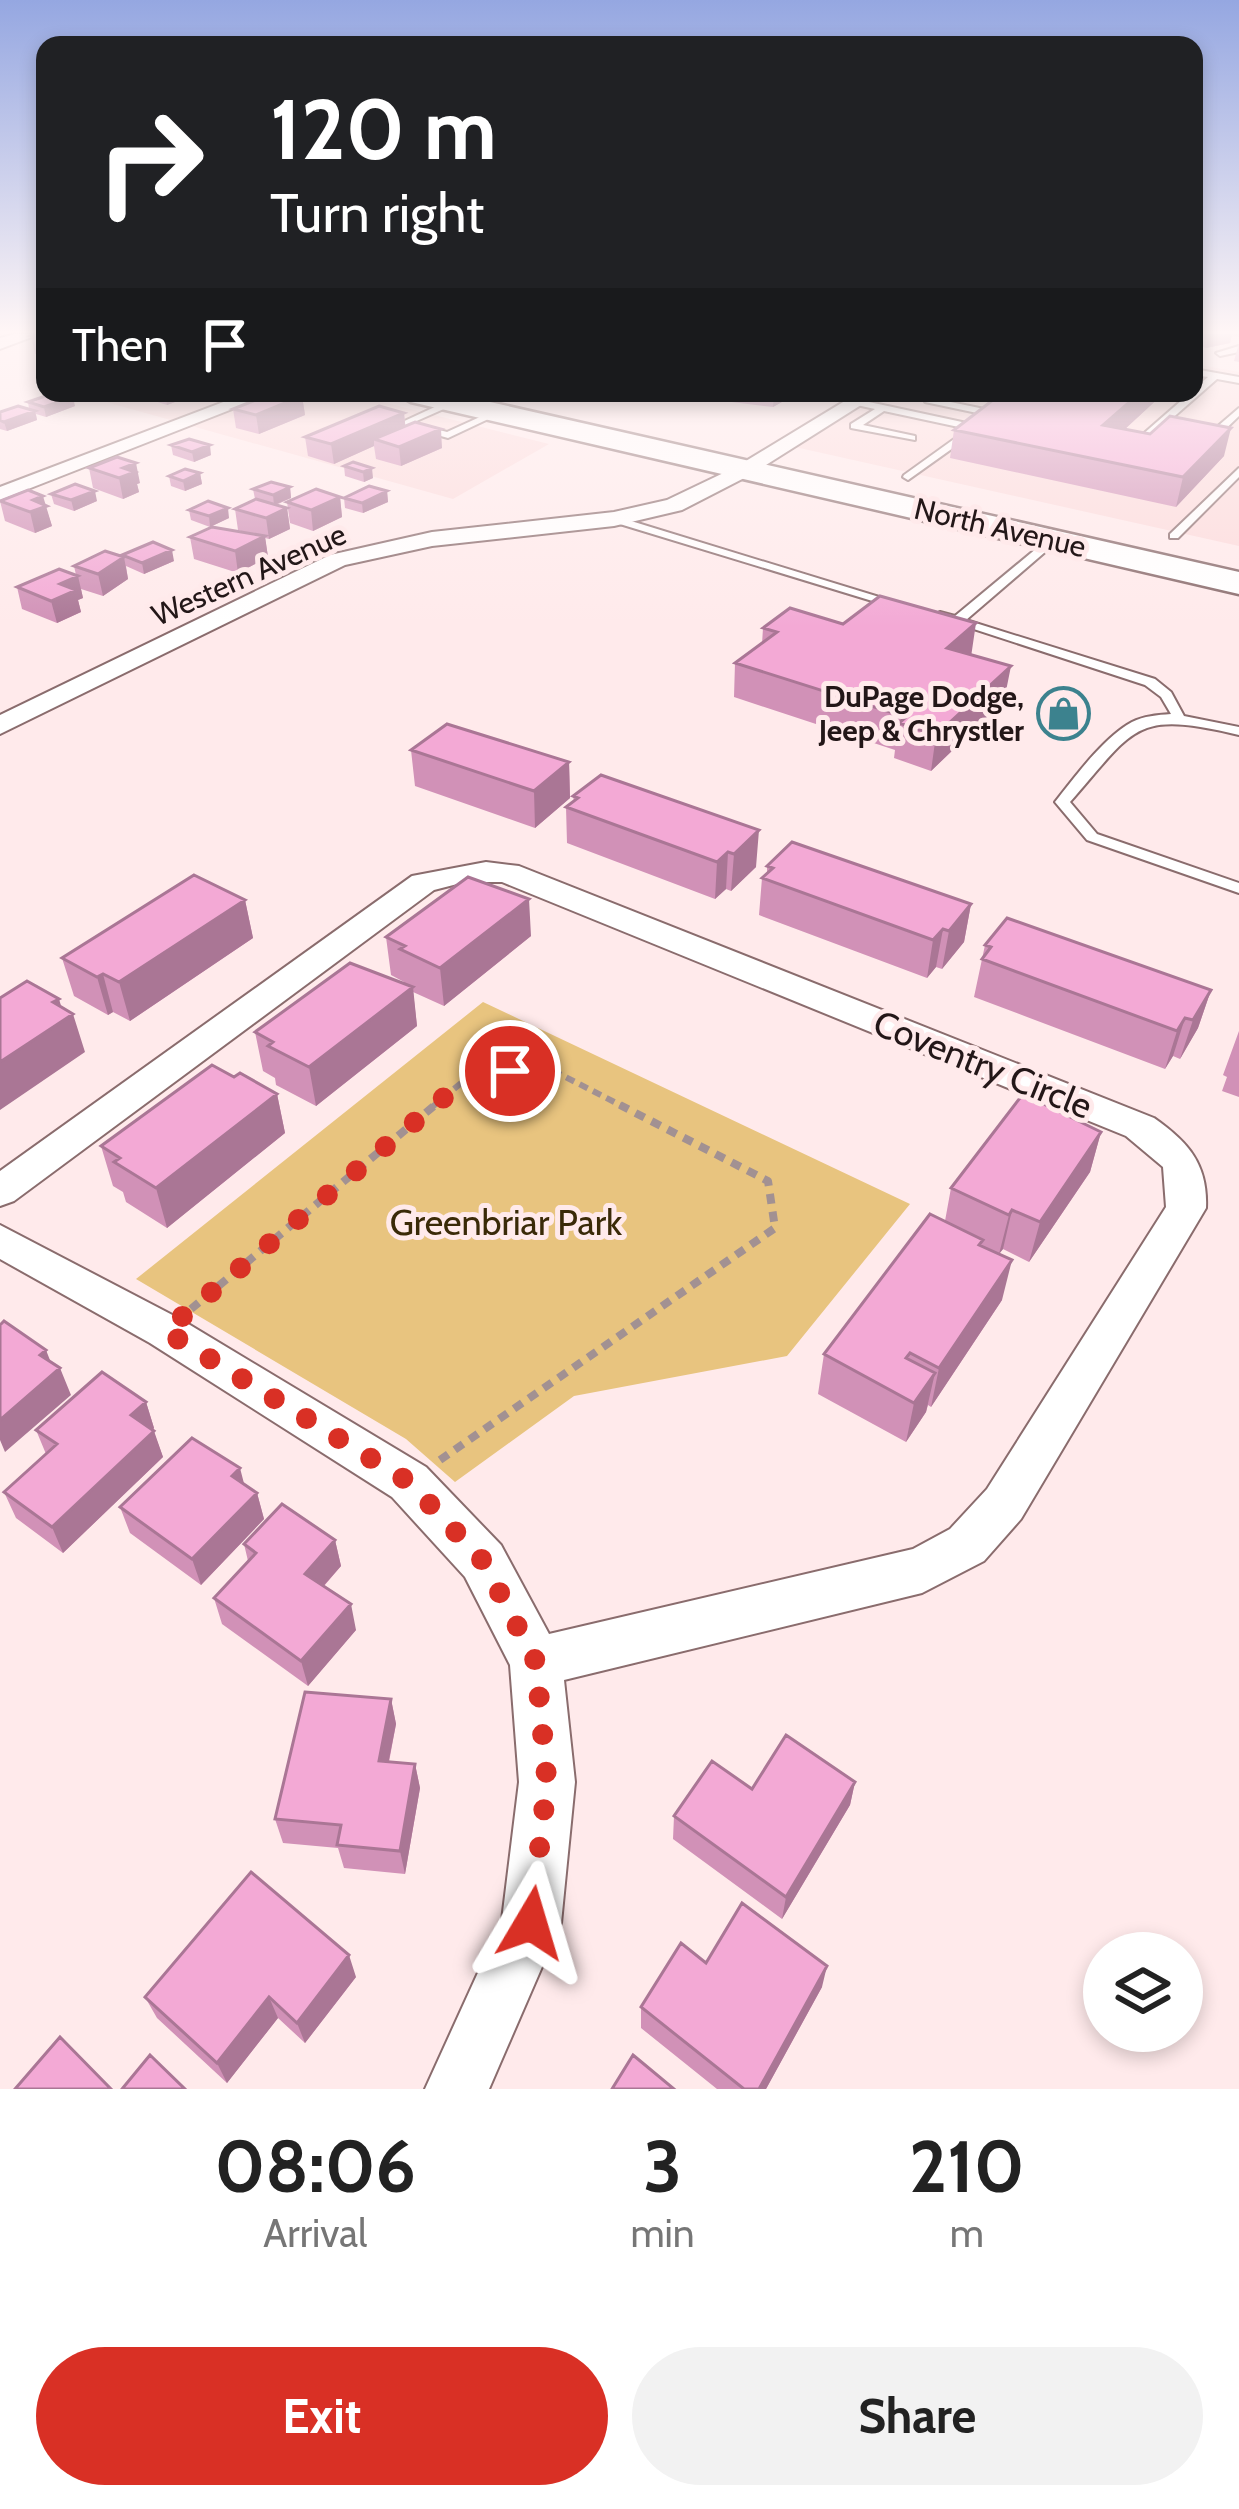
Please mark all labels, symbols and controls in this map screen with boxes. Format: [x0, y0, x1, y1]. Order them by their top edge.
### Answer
text: 120 m [270, 78, 497, 180]
icon: right [72, 84, 228, 240]
text: Turn right [270, 180, 484, 246]
icon: arrive [192, 312, 258, 378]
text: Then [72, 318, 168, 372]
street label: North Avenue [911, 490, 1090, 565]
street label: Western Avenue [146, 515, 352, 634]
place label: DuPage Dodge, Jeep & Chrystler [818, 678, 1024, 749]
shop icon: DuPage Dodge, Jeep & Chrystler [1035, 686, 1091, 742]
street label: Coventry Circle [867, 1000, 1099, 1128]
pin [459, 1020, 561, 1122]
icon: arrive [477, 1038, 543, 1104]
park label: Greenbriar Park [390, 1200, 623, 1244]
position arrow [468, 1860, 594, 1986]
map controls [1083, 1932, 1203, 2052]
button: layers [1083, 1932, 1203, 2052]
text: 08:06 [214, 2123, 416, 2210]
text: 3 [643, 2123, 682, 2210]
text: 210 [909, 2123, 1025, 2210]
text: Arrival [263, 2209, 367, 2257]
text: min [630, 2209, 695, 2257]
text: m [950, 2209, 984, 2257]
button: Exit [36, 2347, 608, 2485]
button: Share [632, 2347, 1203, 2485]

